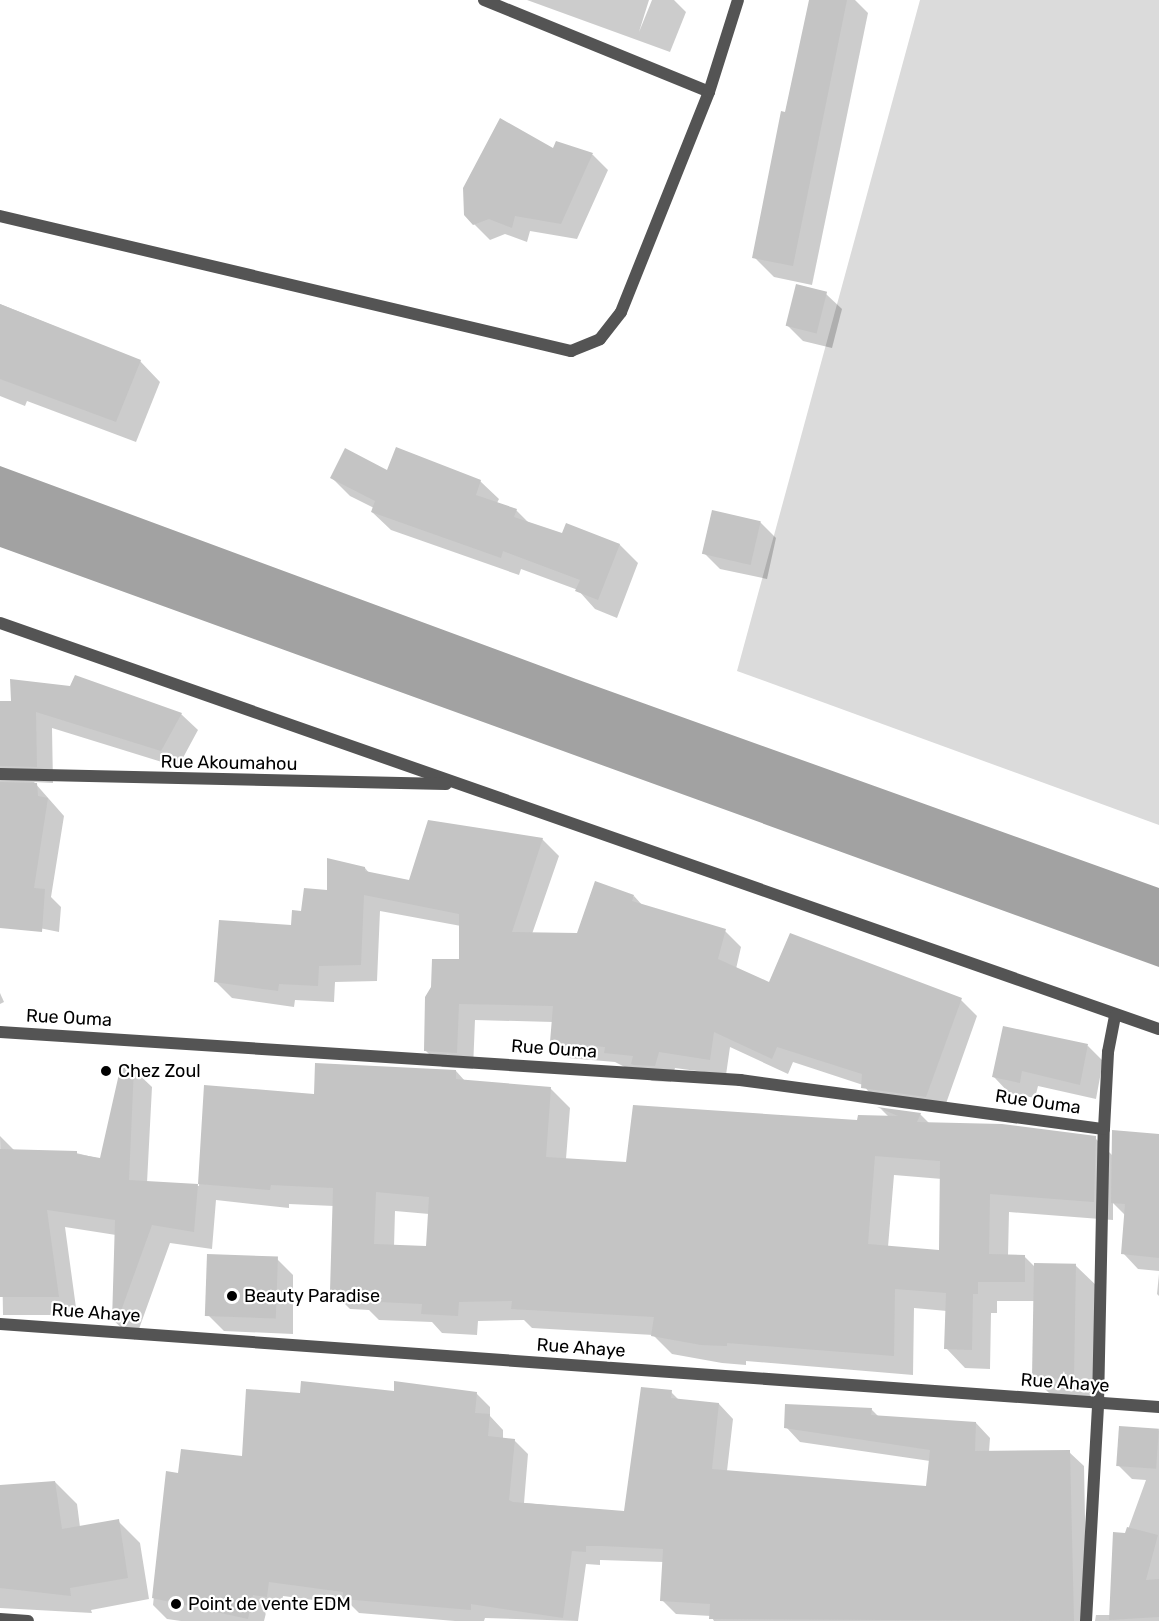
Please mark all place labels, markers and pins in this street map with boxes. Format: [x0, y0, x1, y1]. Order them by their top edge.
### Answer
place label: Chez Zoul [118, 1060, 201, 1082]
marker: Chez Zoul [99, 1064, 113, 1078]
place label: Beauty Paradise [244, 1285, 381, 1307]
marker: Beauty Paradise [225, 1289, 239, 1303]
place label: Point de vente EDM [188, 1593, 351, 1615]
marker: Point de vente EDM [169, 1597, 183, 1611]

